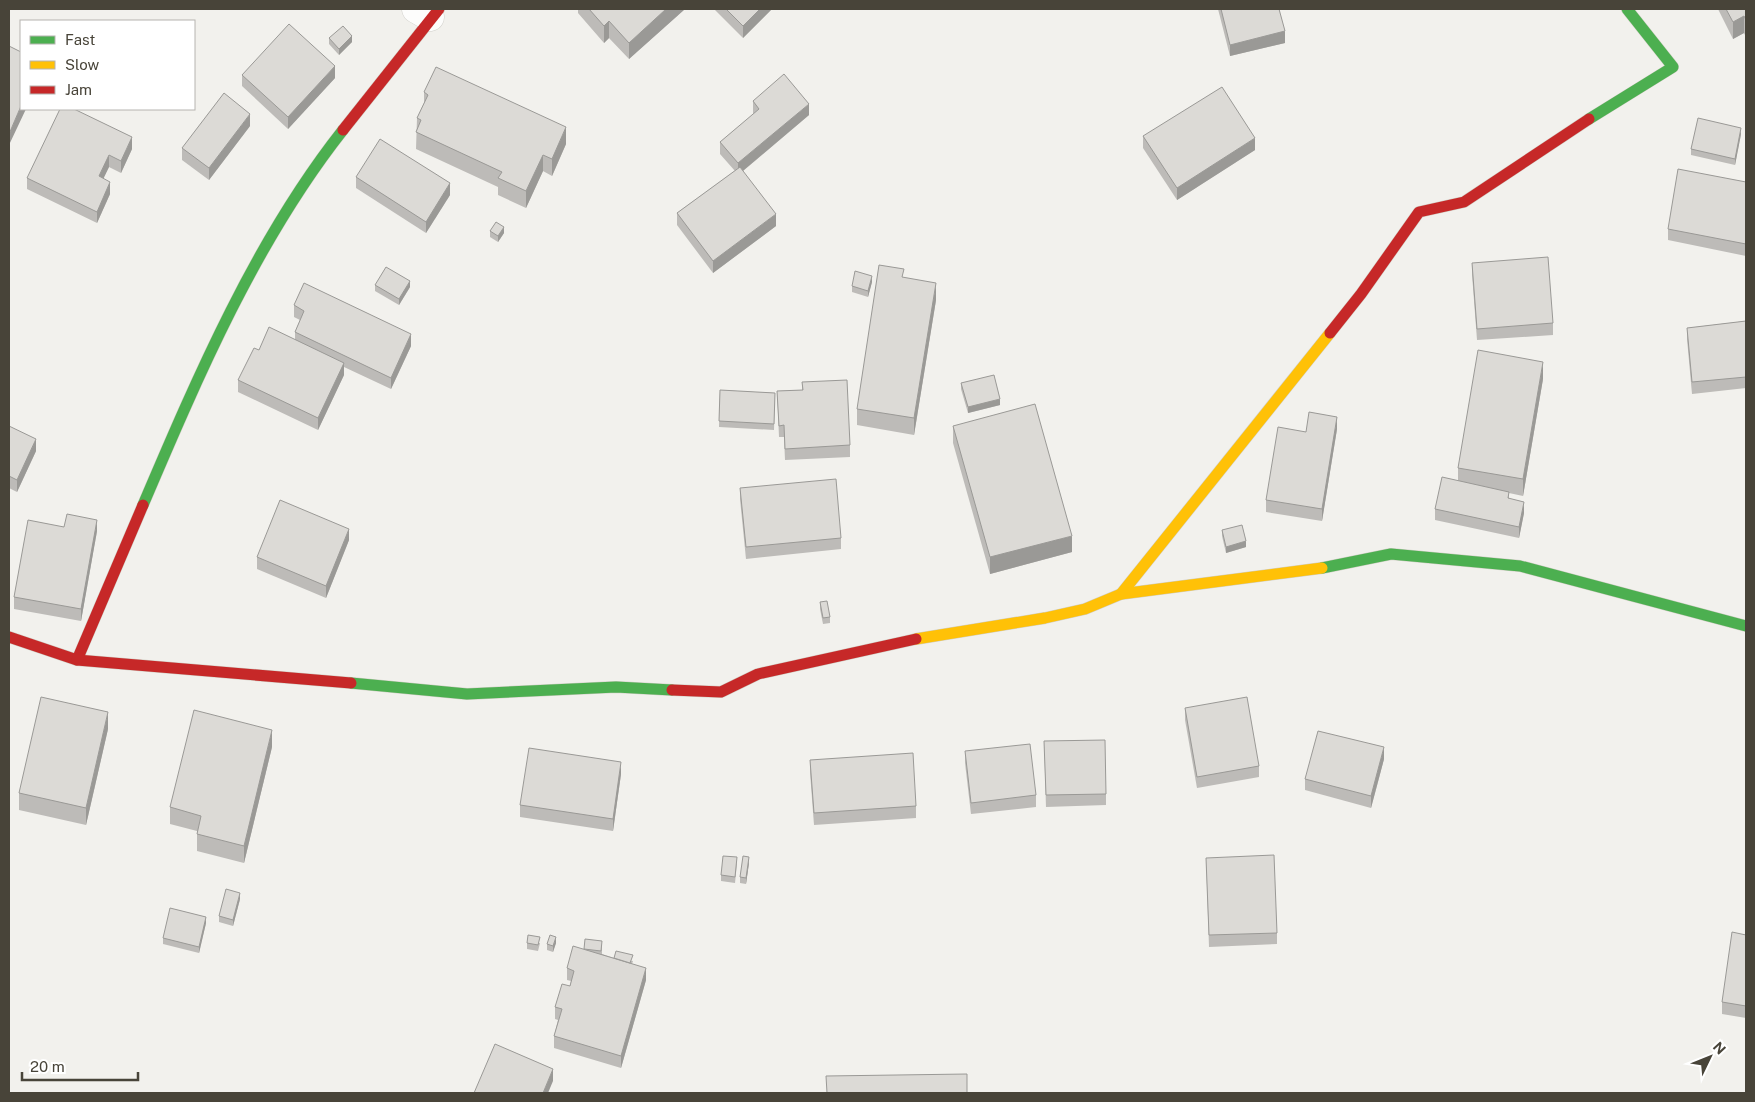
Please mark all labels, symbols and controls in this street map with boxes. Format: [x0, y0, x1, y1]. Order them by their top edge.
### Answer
legend [20, 20, 195, 110]
text: Fast [65, 31, 95, 48]
text: Slow [65, 56, 100, 73]
text: Jam [65, 81, 92, 98]
north arrow [1685, 1032, 1735, 1082]
text: N [1710, 1039, 1729, 1058]
scale bar [22, 1050, 139, 1082]
text: 20 m [30, 1058, 65, 1075]

